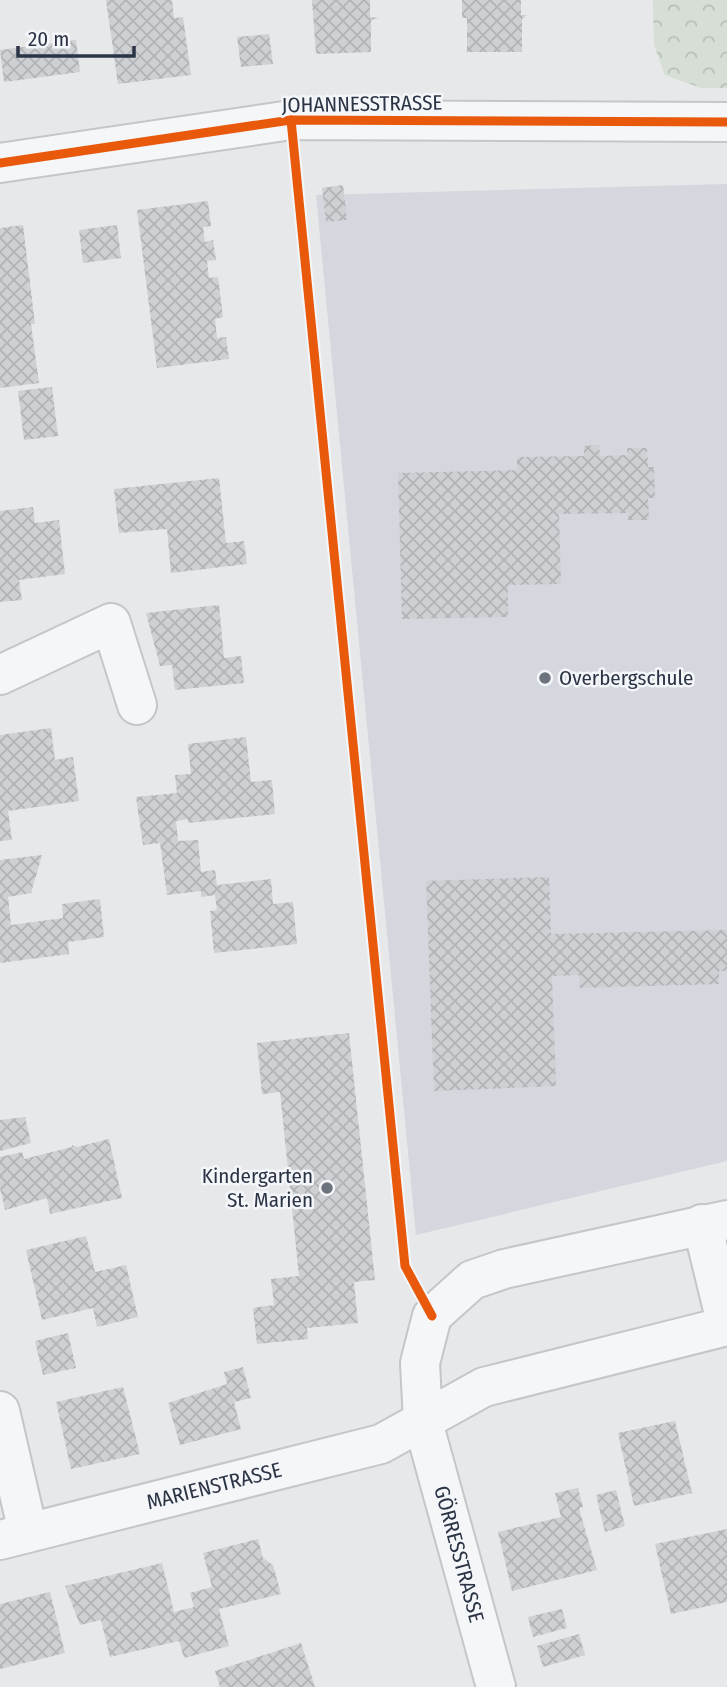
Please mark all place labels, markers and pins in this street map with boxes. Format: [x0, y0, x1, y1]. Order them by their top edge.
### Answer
place label: Overbergschule [559, 665, 693, 691]
marker: Overbergschule [537, 670, 553, 686]
place label: Kindergarten St. Marien [202, 1163, 313, 1213]
marker: Kindergarten St. Marien [319, 1180, 335, 1196]

